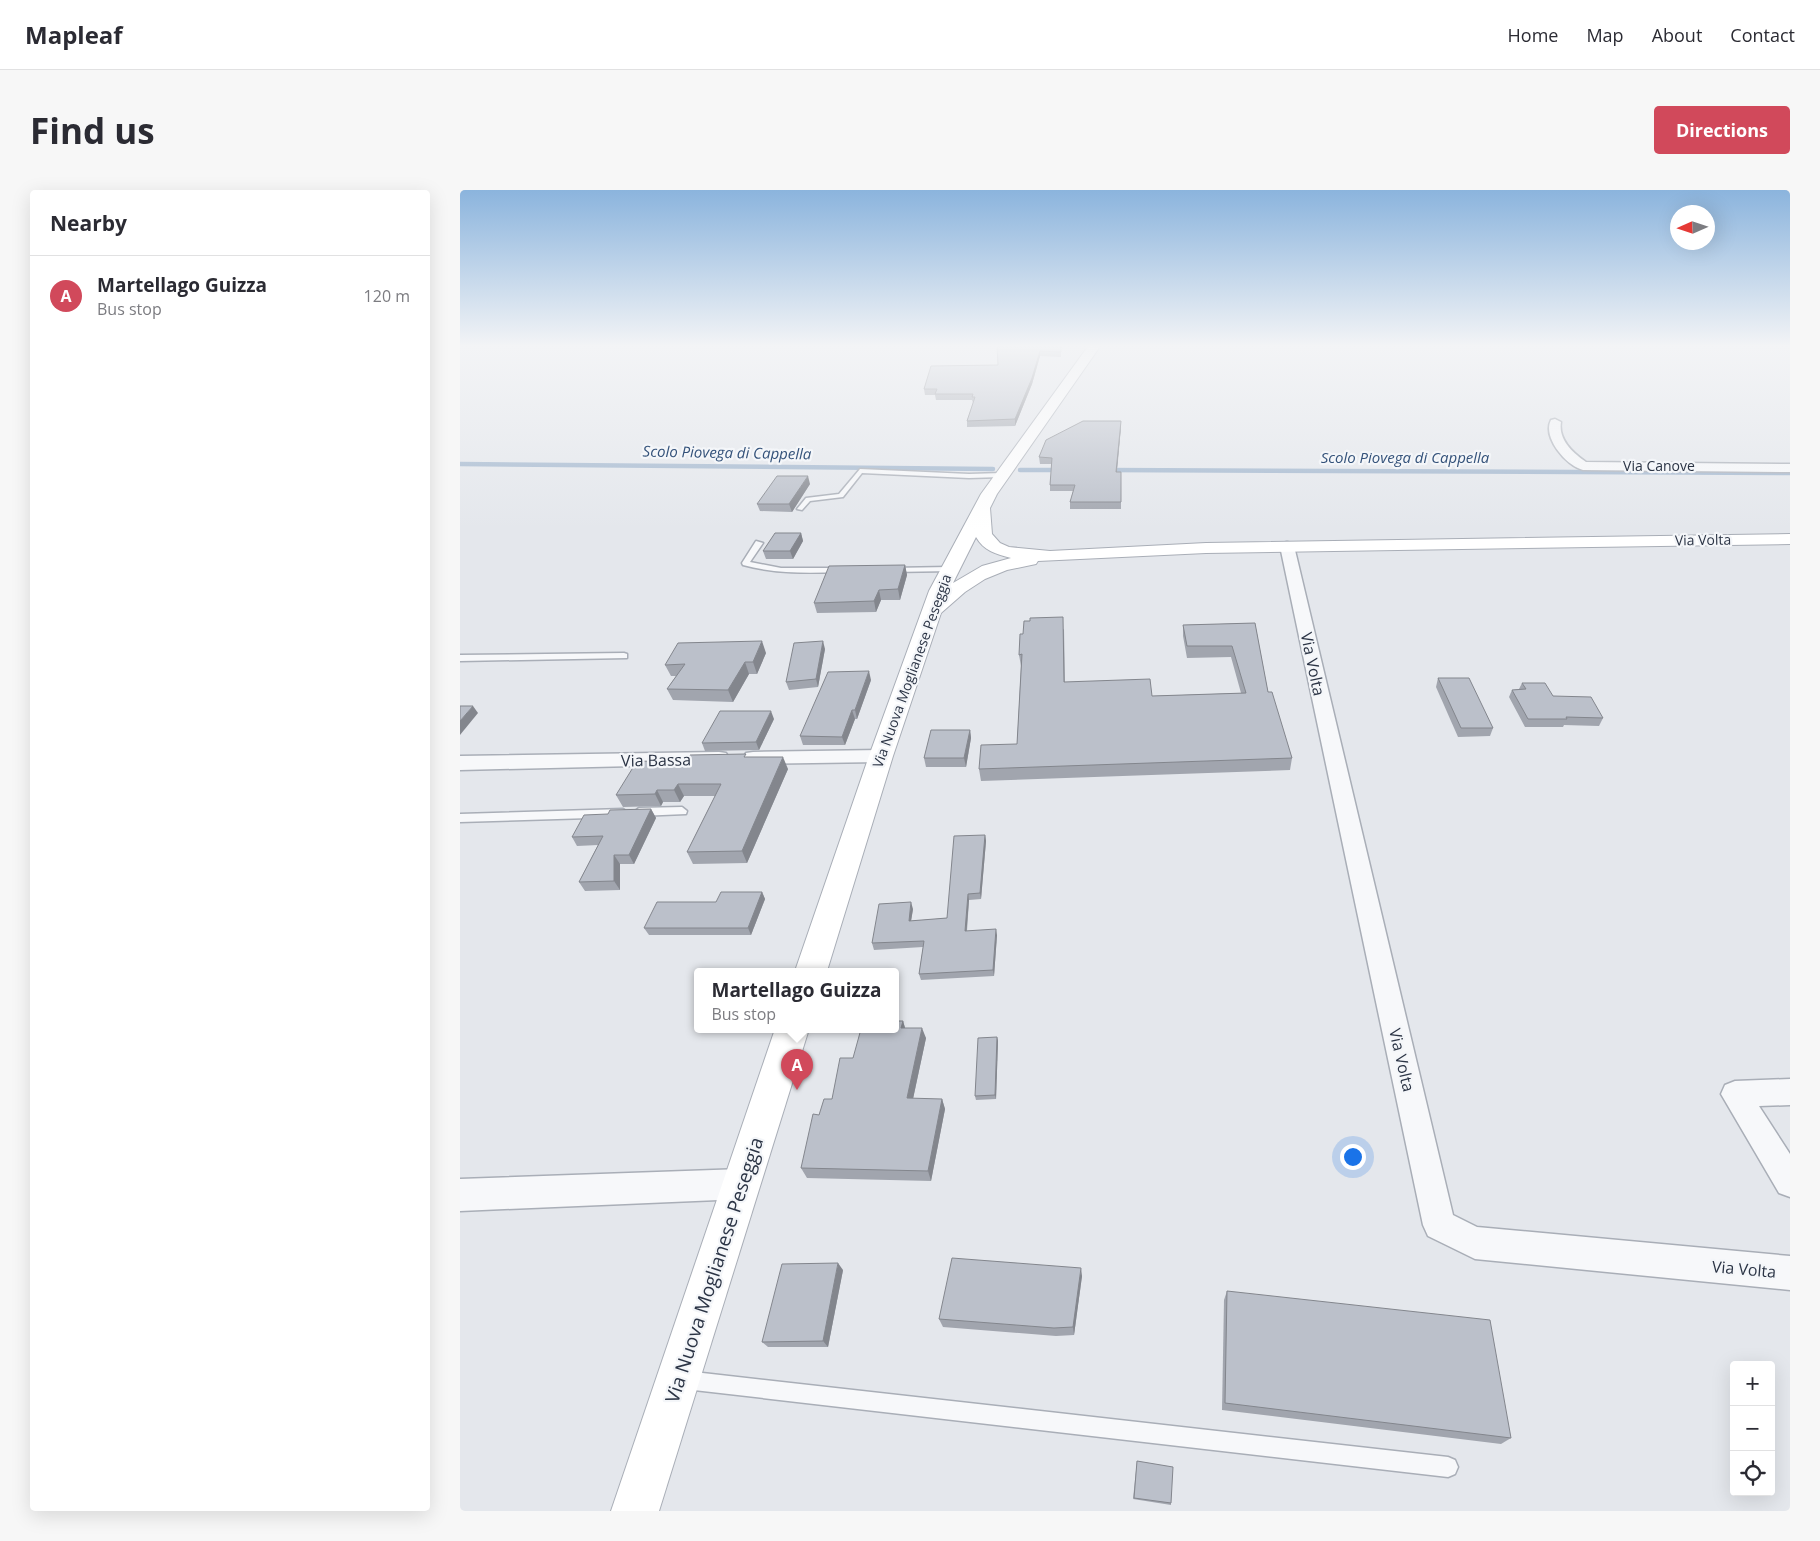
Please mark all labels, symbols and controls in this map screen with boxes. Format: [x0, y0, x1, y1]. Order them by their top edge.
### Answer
text: Mapleaf [25, 18, 123, 51]
text: Home [1508, 23, 1558, 47]
text: Map [1586, 23, 1624, 47]
text: About [1652, 23, 1702, 47]
text: Contact [1730, 23, 1795, 47]
button: Directions [1654, 106, 1790, 154]
text: Find us [30, 107, 155, 154]
north arrow [1670, 205, 1715, 250]
text: Nearby [50, 209, 127, 237]
text: Martellago Guizza [97, 272, 267, 298]
text: A [60, 285, 72, 307]
text: 120 m [364, 285, 410, 307]
text: Bus stop [97, 298, 162, 320]
water label: Scolo Piovega di Cappella [643, 441, 812, 463]
water label: Scolo Piovega di Cappella [1321, 447, 1490, 467]
street label: Via Canove [1623, 456, 1695, 475]
street label: Via Volta [1675, 530, 1731, 549]
street label: Via Nuova Moglianese Peseggia [868, 571, 955, 770]
street label: Via Volta [1296, 630, 1330, 698]
street label: Via Bassa [621, 748, 691, 772]
popup [694, 968, 899, 1033]
text: Martellago Guizza [711, 977, 882, 1003]
text: Bus stop [711, 1003, 776, 1025]
street label: Via Volta [1384, 1026, 1420, 1094]
pin: A [781, 1049, 813, 1090]
street label: Via Nuova Moglianese Peseggia [659, 1134, 769, 1406]
your location [1340, 1144, 1366, 1170]
street label: Via Volta [1711, 1255, 1777, 1283]
map controls [1730, 1361, 1775, 1496]
button: + [1730, 1361, 1775, 1406]
button: − [1730, 1406, 1775, 1451]
button: locate [1730, 1451, 1775, 1496]

